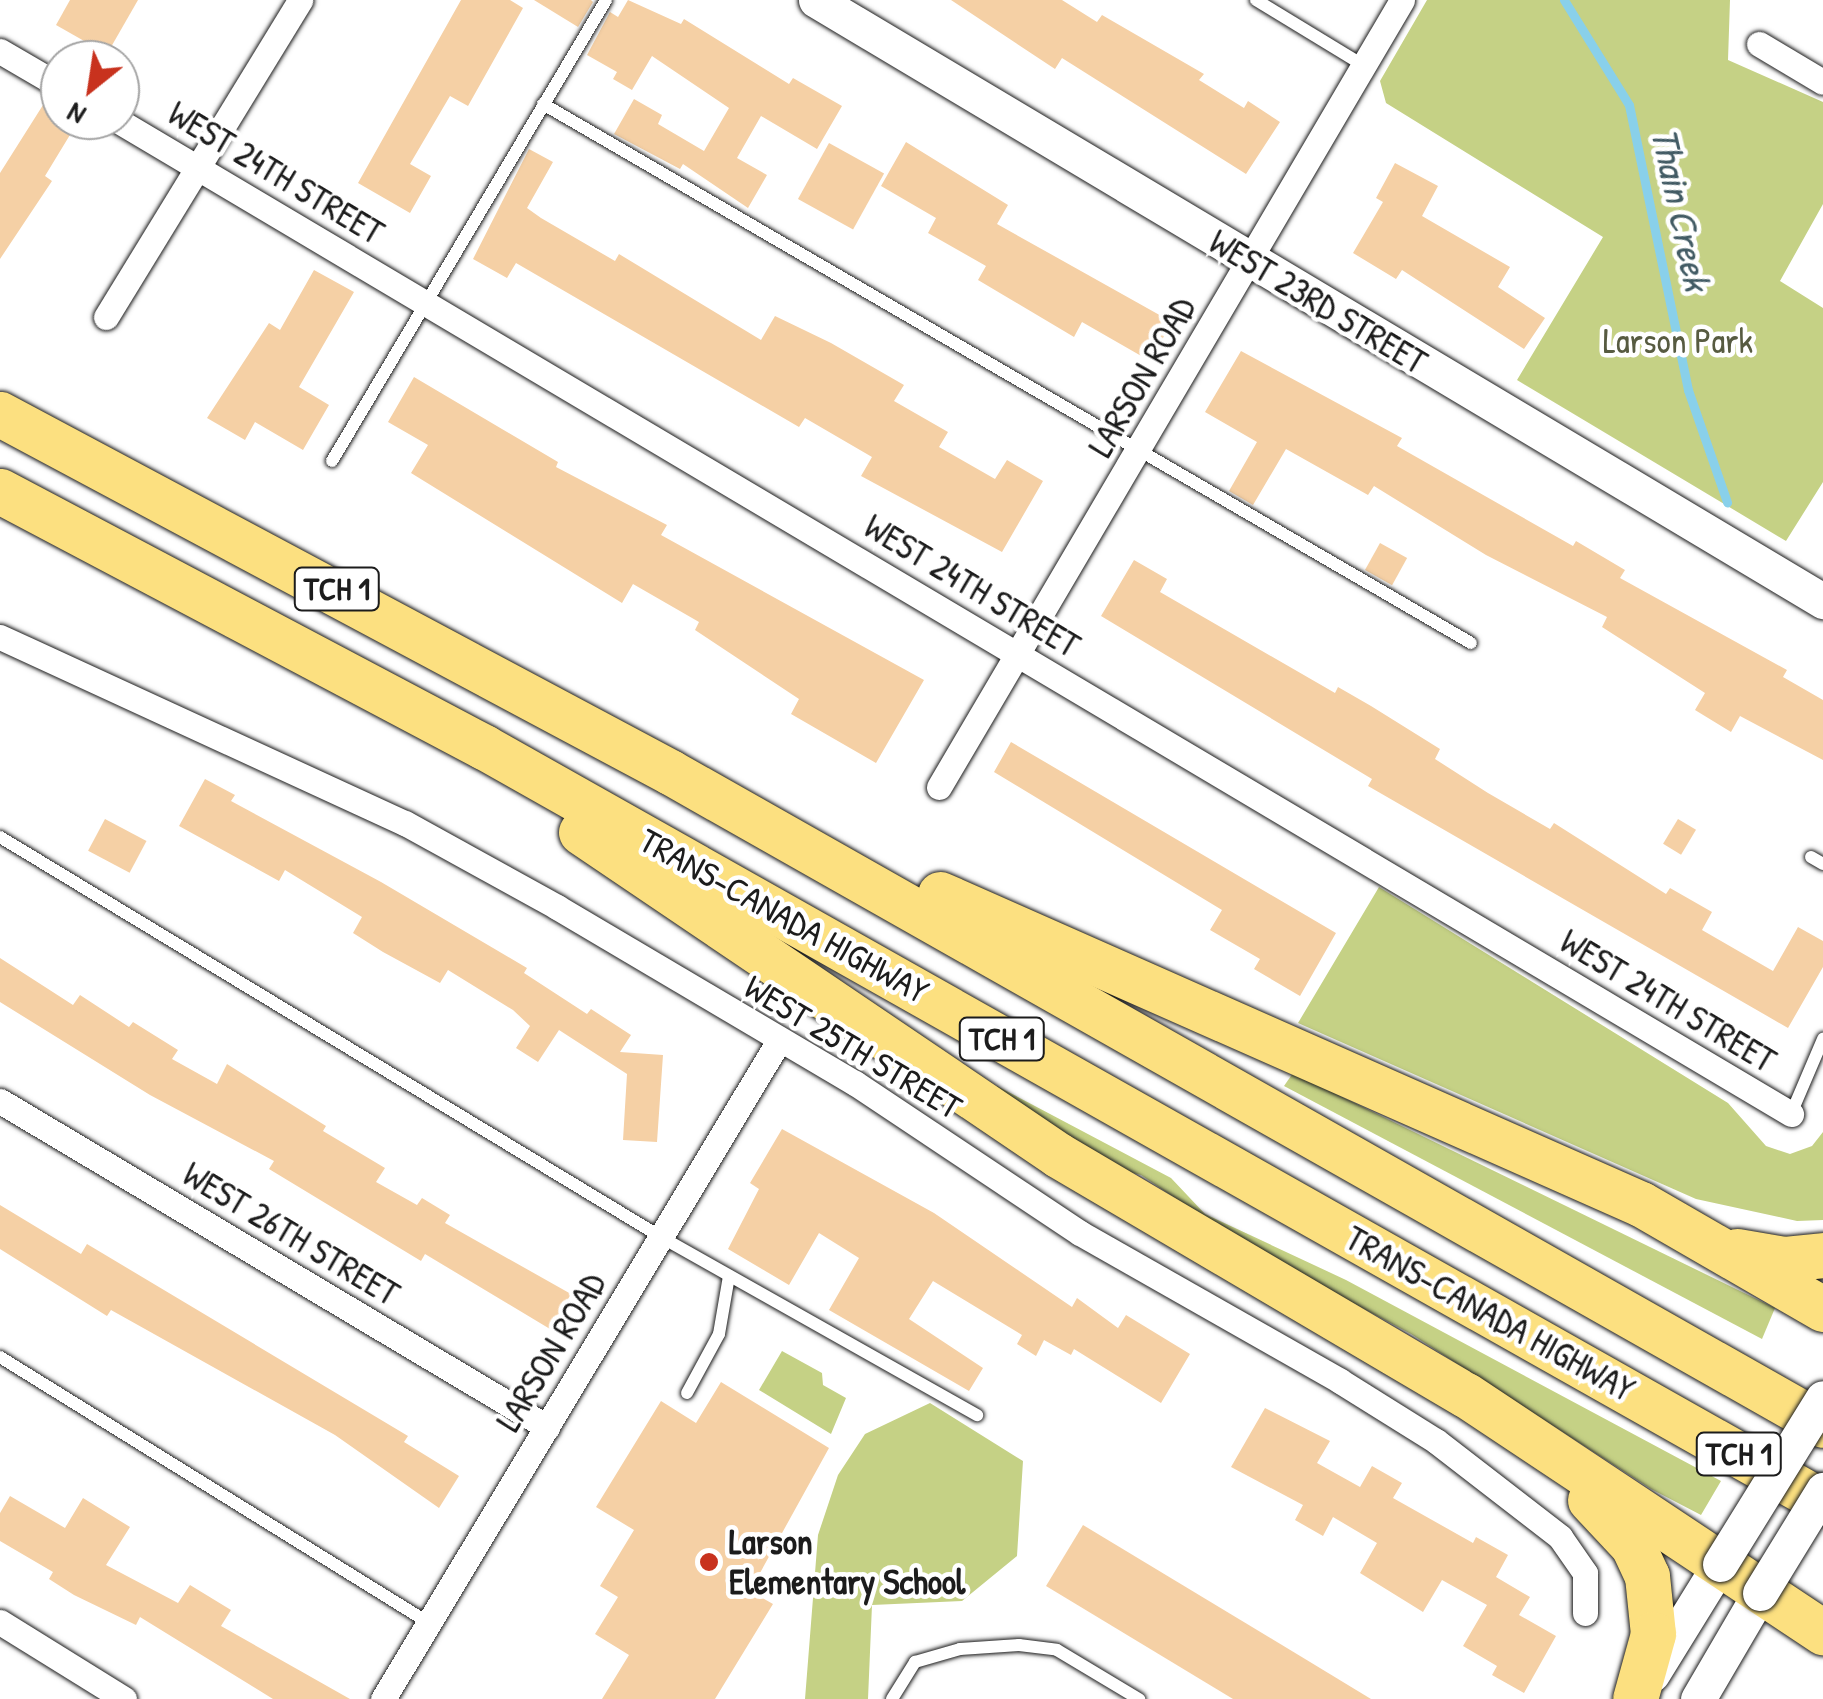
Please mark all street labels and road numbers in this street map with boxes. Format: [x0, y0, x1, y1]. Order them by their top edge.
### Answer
street label: WEST 24TH STREET [161, 92, 391, 254]
street label: WEST 23RD STREET [1202, 221, 1434, 383]
street label: LARSON ROAD [1080, 290, 1204, 464]
street label: WEST 24TH STREET [857, 505, 1087, 667]
road number: TCH 1 [292, 562, 382, 616]
street label: TRANS-CANADA HIGHWAY [632, 819, 936, 1013]
street label: WEST 24TH STREET [1553, 920, 1783, 1082]
street label: WEST 25TH STREET [737, 966, 969, 1128]
road number: TCH 1 [957, 1012, 1047, 1066]
street label: WEST 26TH STREET [175, 1153, 407, 1315]
street label: TRANS-CANADA HIGHWAY [1338, 1217, 1642, 1411]
street label: LARSON ROAD [487, 1265, 615, 1439]
road number: TCH 1 [1694, 1427, 1784, 1481]

